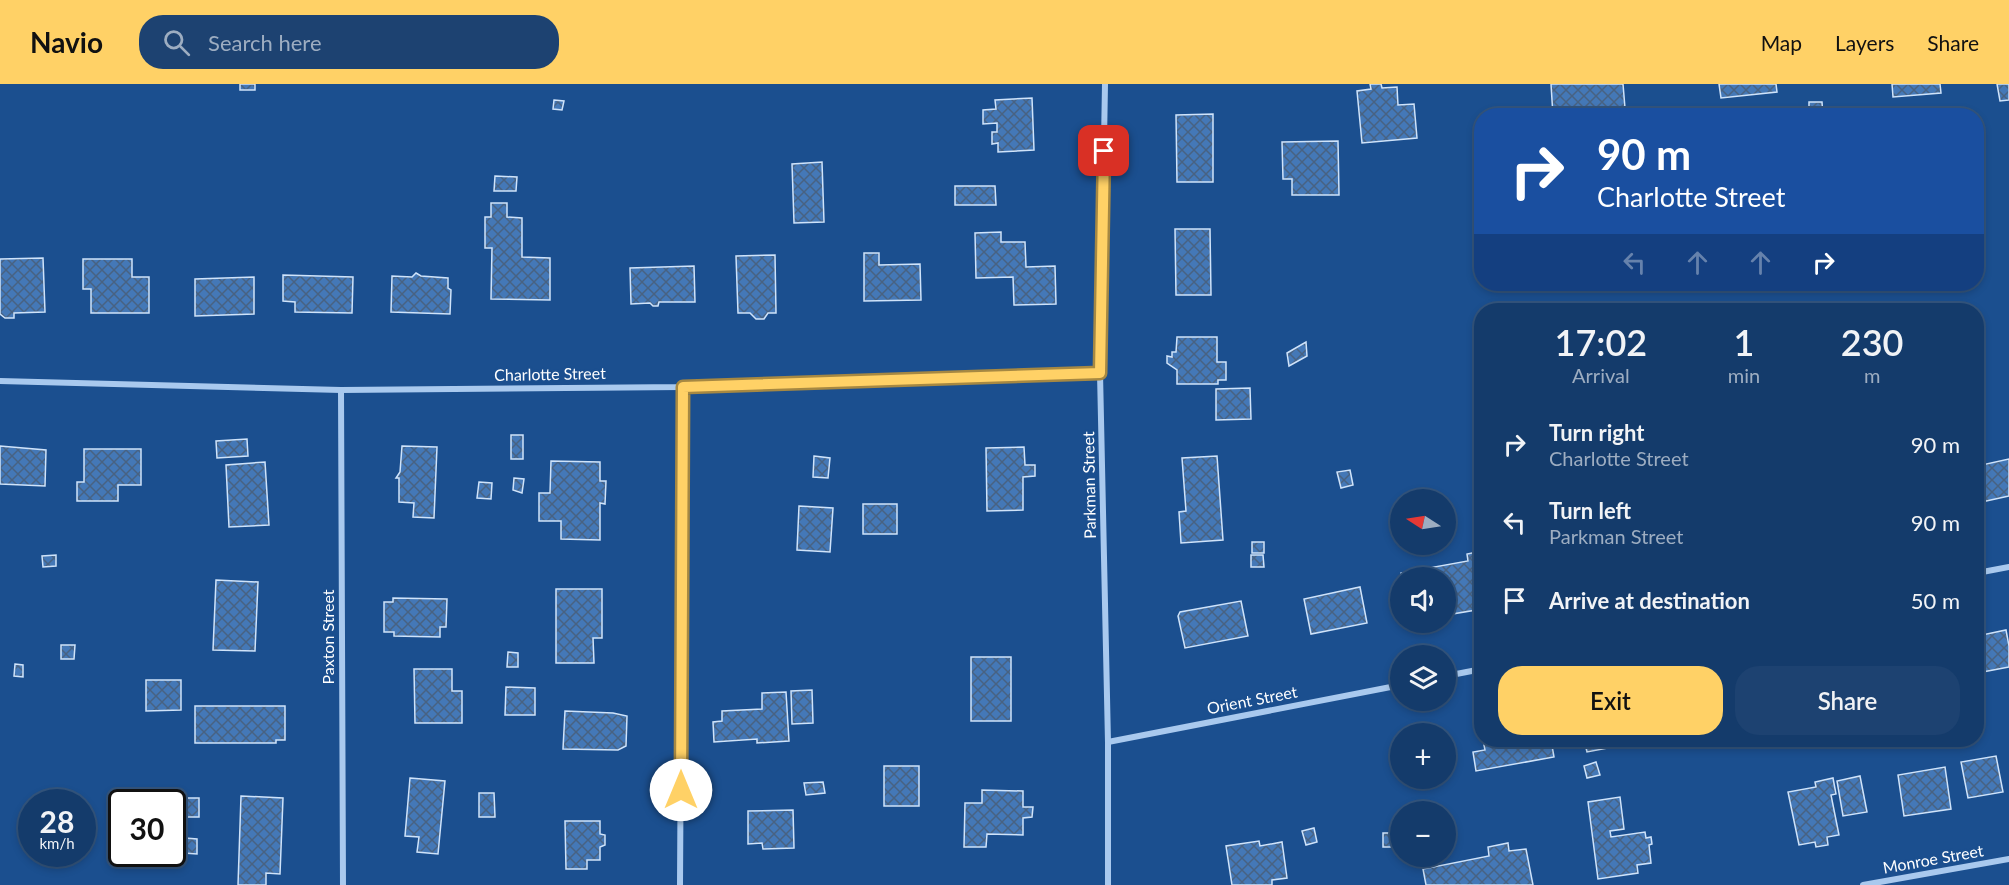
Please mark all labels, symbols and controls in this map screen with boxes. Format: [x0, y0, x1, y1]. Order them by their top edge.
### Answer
search box [139, 15, 559, 69]
text: Navio [30, 25, 103, 59]
icon: search [160, 26, 193, 59]
text: Search here [208, 29, 322, 56]
text: Map [1761, 30, 1802, 55]
text: Layers [1835, 30, 1894, 55]
text: Share [1927, 30, 1979, 55]
pin [1078, 125, 1129, 176]
text: 90 m [1597, 129, 1691, 179]
icon: right [1498, 132, 1576, 210]
icon: arrive [1087, 134, 1120, 167]
text: Charlotte Street [1597, 180, 1785, 213]
icon: left [1618, 246, 1651, 279]
icon: ahead [1681, 246, 1714, 279]
icon: ahead [1744, 246, 1777, 279]
icon: right [1807, 246, 1840, 279]
text: 17:02 [1555, 320, 1647, 364]
text: 1 [1734, 320, 1754, 364]
text: 230 [1841, 320, 1903, 364]
street label: Charlotte Street [494, 363, 606, 384]
text: Arrival [1572, 363, 1630, 387]
text: min [1728, 363, 1760, 387]
text: m [1864, 363, 1880, 387]
text: Turn right [1549, 419, 1644, 446]
icon: right [1498, 428, 1531, 461]
street label: Parkman Street [1078, 431, 1099, 539]
text: 90 m [1911, 431, 1960, 458]
text: Charlotte Street [1549, 446, 1689, 470]
north arrow [1390, 489, 1456, 555]
map controls [1390, 489, 1456, 867]
text: Turn left [1549, 497, 1631, 524]
icon: left [1498, 506, 1531, 539]
text: 90 m [1911, 509, 1960, 536]
text: Parkman Street [1549, 524, 1683, 548]
button: sound [1390, 567, 1456, 633]
icon: arrive [1498, 584, 1531, 617]
text: Arrive at destination [1549, 587, 1750, 614]
text: 50 m [1911, 587, 1960, 614]
street label: Paxton Street [318, 589, 337, 685]
button: layers [1390, 645, 1456, 711]
button: Exit [1498, 666, 1723, 735]
button: Share [1735, 666, 1960, 735]
street label: Orient Street [1205, 681, 1299, 718]
button: + [1390, 723, 1456, 789]
position arrow [649, 758, 713, 822]
speed limit sign: 30 [108, 789, 186, 867]
button: − [1390, 801, 1456, 867]
text: 28 [40, 803, 74, 839]
text: km/h [39, 834, 75, 852]
street label: Monroe Street [1881, 840, 1985, 877]

